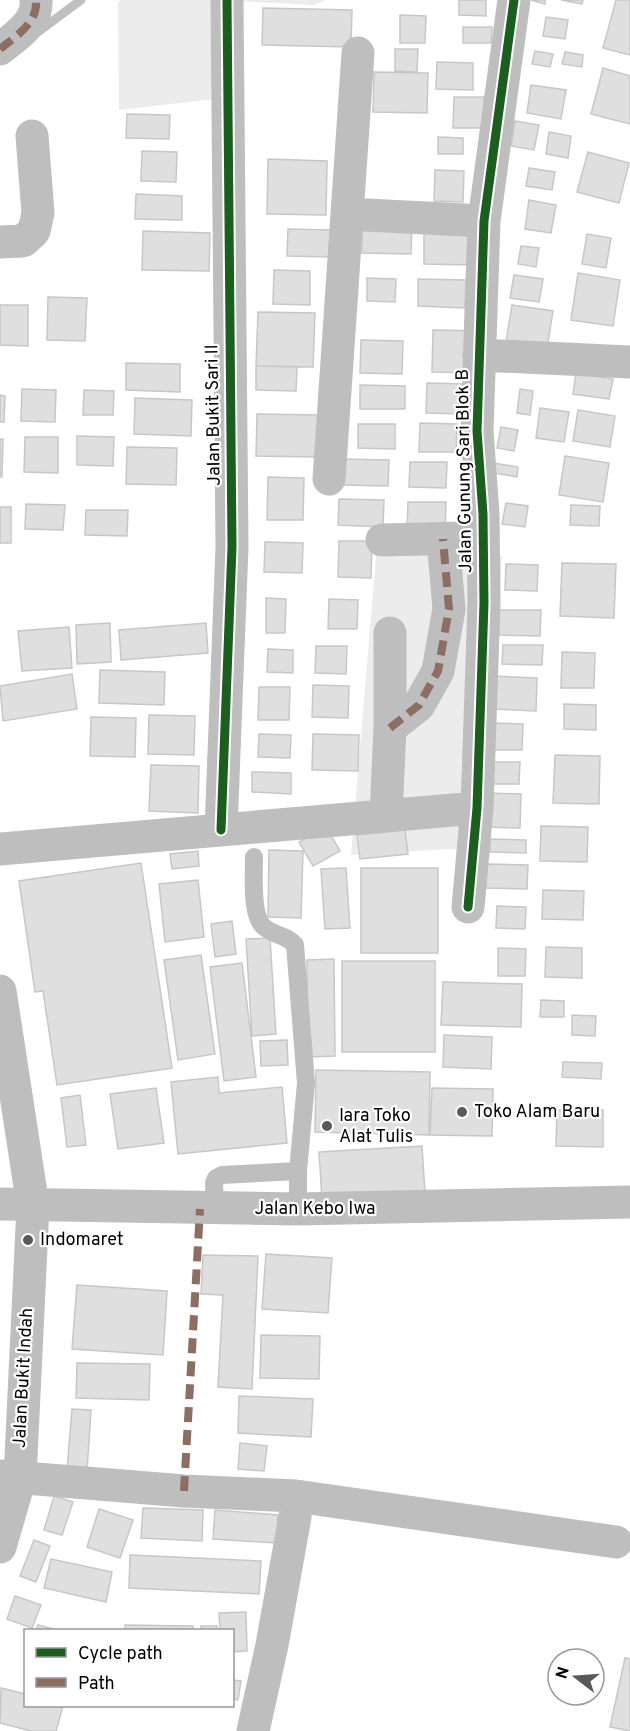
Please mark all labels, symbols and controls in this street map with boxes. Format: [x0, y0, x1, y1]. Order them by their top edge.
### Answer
street label: Jalan Bukit Sari II [201, 344, 227, 486]
street label: Jalan Gunung Sari Blok B [452, 369, 478, 573]
place label: Toko Alam Baru [474, 1101, 600, 1124]
place label: Iara Toko Alat Tulis [339, 1105, 413, 1149]
marker: Toko Alam Baru [455, 1105, 469, 1119]
marker: Iara Toko Alat Tulis [320, 1119, 334, 1133]
street label: Jalan Kebo Iwa [254, 1198, 376, 1221]
place label: Indomaret [40, 1229, 123, 1252]
marker: Indomaret [21, 1233, 35, 1247]
street label: Jalan Bukit Indah [9, 1307, 39, 1449]
legend [24, 1629, 234, 1707]
text: Cycle path [78, 1643, 163, 1666]
north arrow [546, 1647, 606, 1707]
text: N [552, 1665, 575, 1682]
text: Path [78, 1673, 115, 1696]

